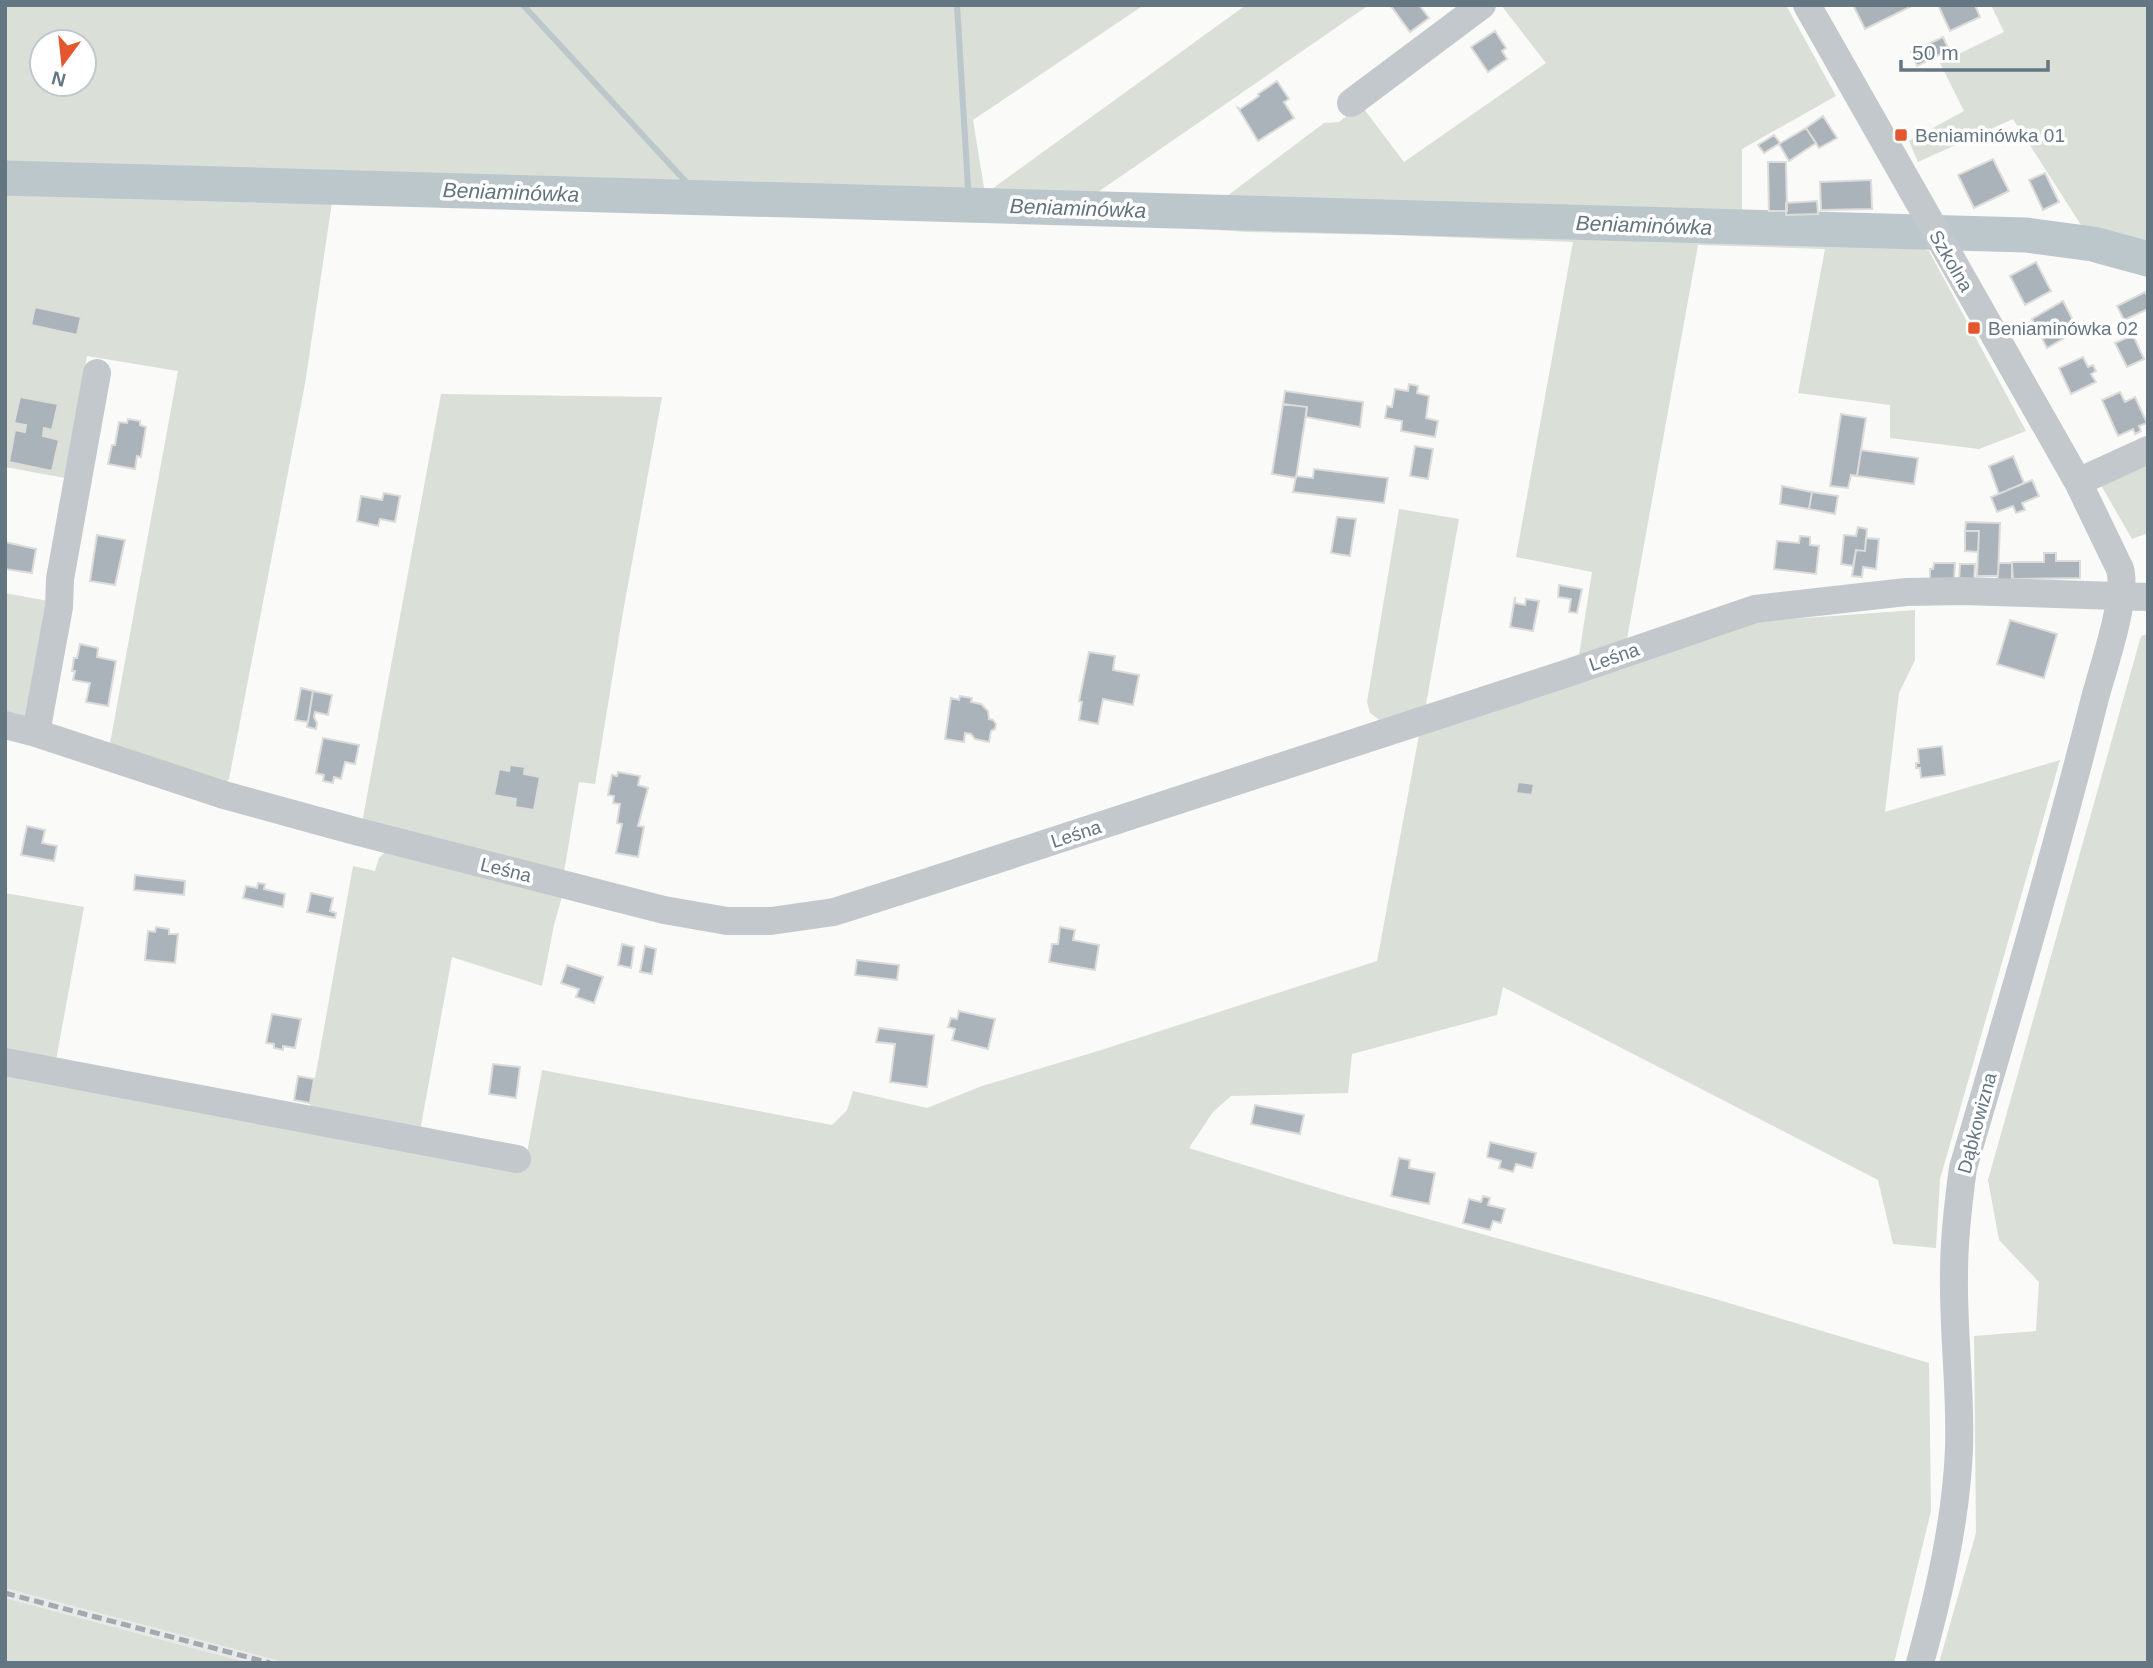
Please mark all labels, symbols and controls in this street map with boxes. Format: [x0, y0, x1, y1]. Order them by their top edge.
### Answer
north arrow [28, 28, 98, 98]
scale bar [1901, 28, 2048, 72]
text: 50 m [1912, 41, 1959, 64]
text: N [49, 67, 68, 91]
place label: Beniaminówka 01 [1915, 125, 2065, 146]
marker: Beniaminówka 01 [1893, 127, 1909, 143]
water label: Beniaminówka [442, 178, 580, 206]
water label: Beniaminówka [1009, 194, 1147, 222]
water label: Beniaminówka [1575, 211, 1713, 239]
street label: Szkolna [1925, 226, 1977, 296]
place label: Beniaminówka 02 [1988, 318, 2138, 339]
marker: Beniaminówka 02 [1966, 320, 1982, 336]
street label: Leśna [1586, 639, 1642, 675]
street label: Leśna [1048, 816, 1104, 852]
street label: Leśna [478, 854, 534, 887]
street label: Dąbkowizna [1953, 1070, 2001, 1176]

